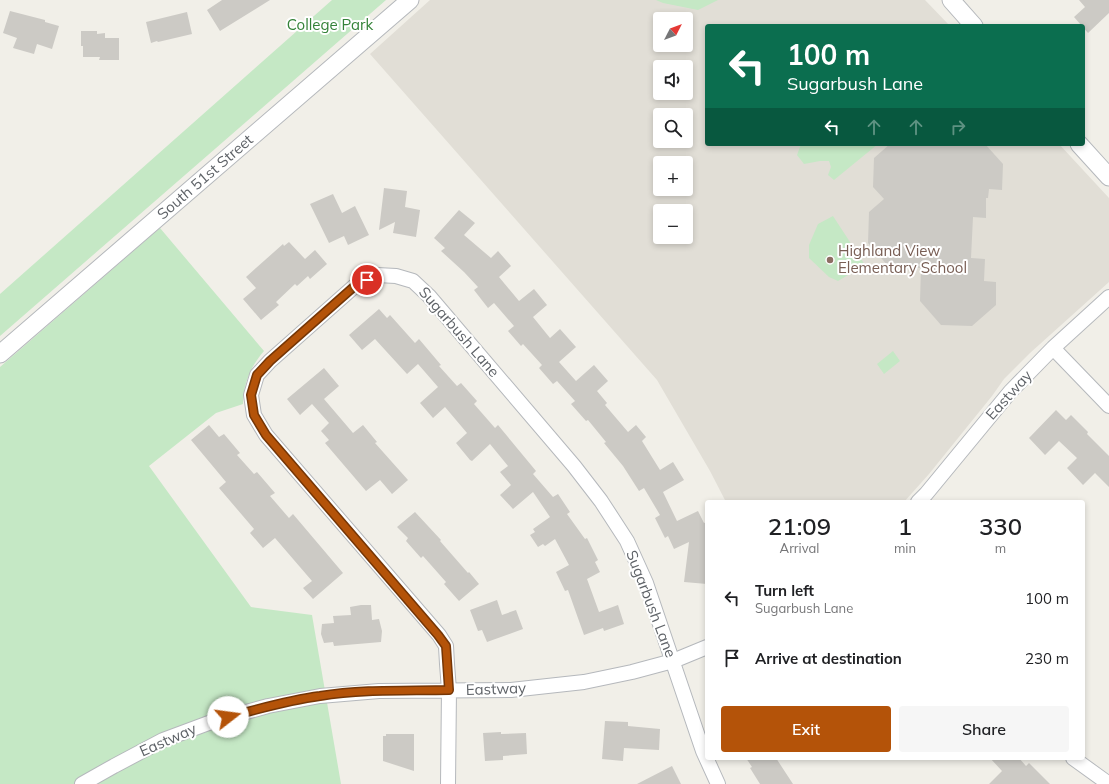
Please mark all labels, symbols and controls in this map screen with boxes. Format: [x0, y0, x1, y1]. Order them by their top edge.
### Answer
north arrow [653, 12, 693, 52]
map controls [653, 12, 693, 244]
park label: College Park [287, 15, 373, 34]
text: 100 m [787, 37, 870, 72]
icon: left [721, 40, 773, 92]
button: sound [653, 60, 693, 100]
text: Sugarbush Lane [787, 72, 923, 95]
button: search [653, 108, 693, 148]
icon: left [821, 116, 843, 138]
icon: ahead [863, 116, 885, 138]
icon: ahead [905, 116, 927, 138]
icon: right [947, 116, 969, 138]
street label: South 51st Street [153, 130, 257, 223]
button: + [653, 156, 693, 196]
button: − [653, 204, 693, 244]
place label: Highland View Elementary School [838, 241, 967, 277]
marker: Highland View Elementary School [825, 255, 835, 265]
pin [350, 263, 384, 297]
icon: arrive [356, 269, 378, 291]
street label: Sugarbush Lane [415, 283, 504, 381]
street label: Eastway [981, 366, 1036, 423]
text: 21:09 [768, 511, 831, 541]
text: 1 [898, 511, 912, 541]
text: 330 [979, 511, 1022, 541]
text: Arrival [780, 540, 819, 556]
text: min [894, 540, 916, 556]
text: m [995, 540, 1006, 556]
street label: Sugarbush Lane [622, 547, 681, 660]
text: Turn left [755, 581, 814, 600]
icon: left [721, 587, 743, 609]
text: 100 m [1025, 589, 1069, 608]
text: Sugarbush Lane [755, 600, 853, 616]
icon: arrive [721, 647, 743, 669]
text: Arrive at destination [755, 649, 902, 668]
text: 230 m [1025, 649, 1069, 668]
street label: Eastway [466, 678, 526, 699]
position arrow [207, 696, 249, 738]
button: Exit [721, 706, 891, 752]
button: Share [899, 706, 1069, 752]
street label: Eastway [136, 719, 199, 760]

